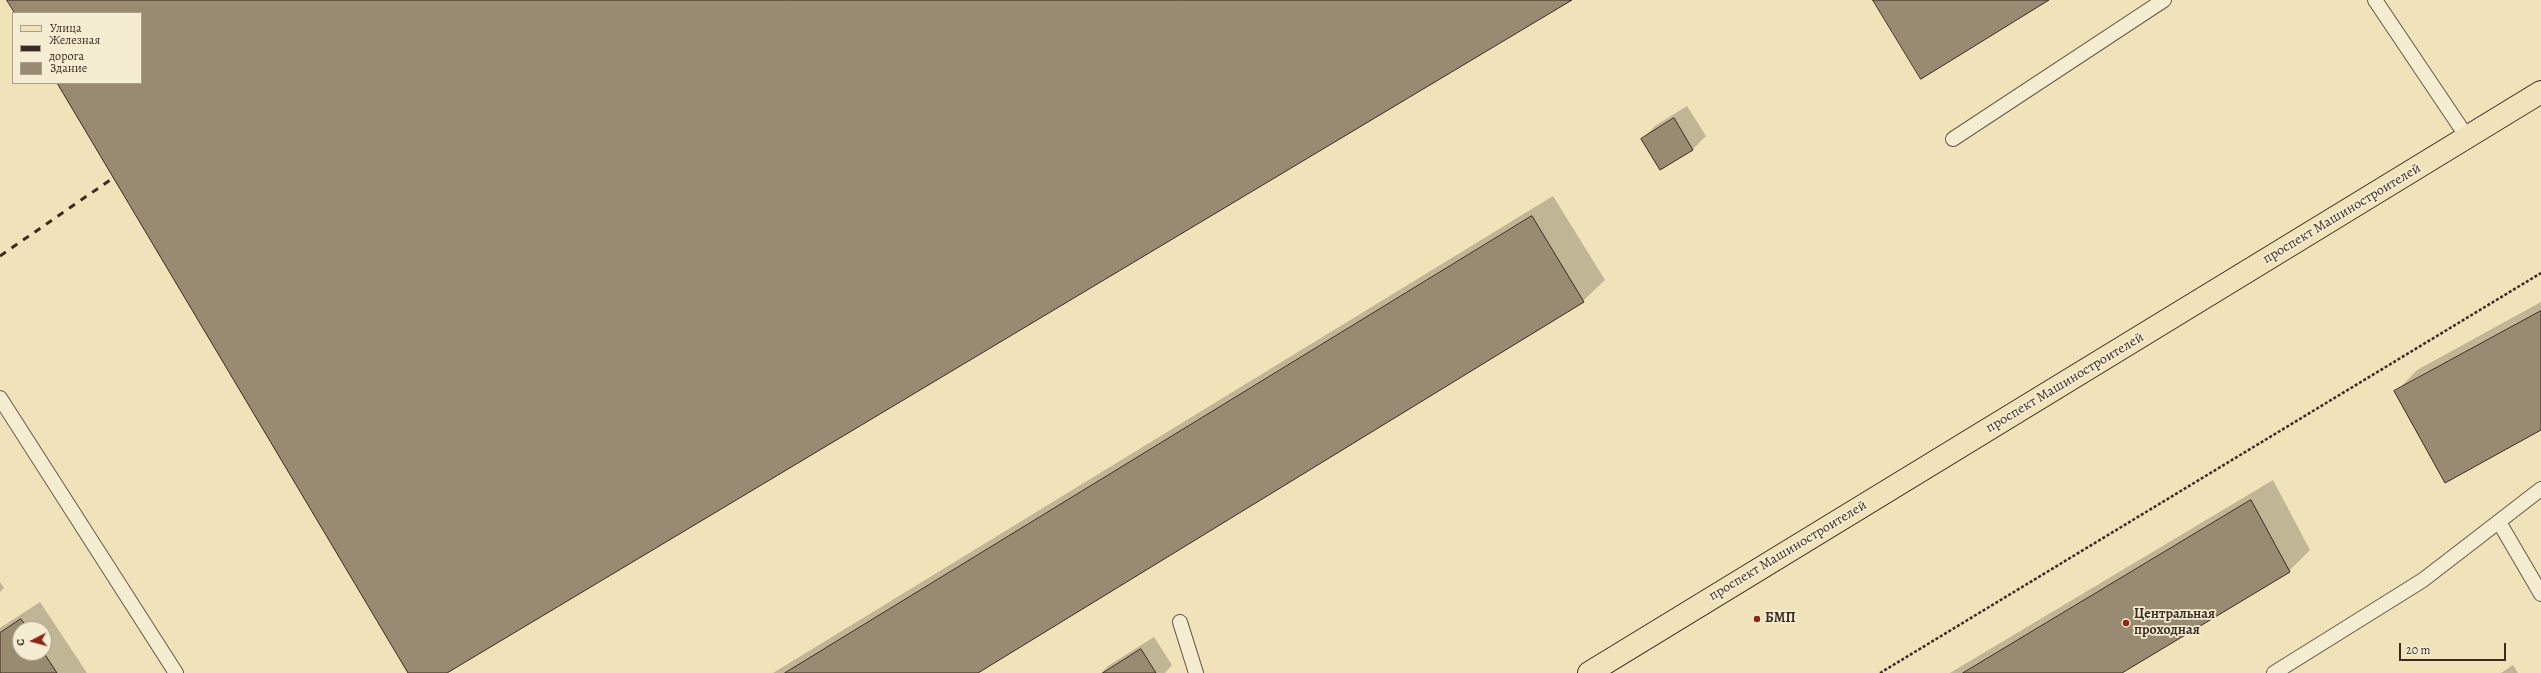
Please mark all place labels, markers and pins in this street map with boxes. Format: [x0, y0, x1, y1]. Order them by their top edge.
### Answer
place label: Центральная проходная [2134, 607, 2215, 640]
place label: БМП [1765, 611, 1796, 627]
marker: БМП [1752, 614, 1762, 624]
marker: Центральная проходная [2121, 618, 2131, 628]

